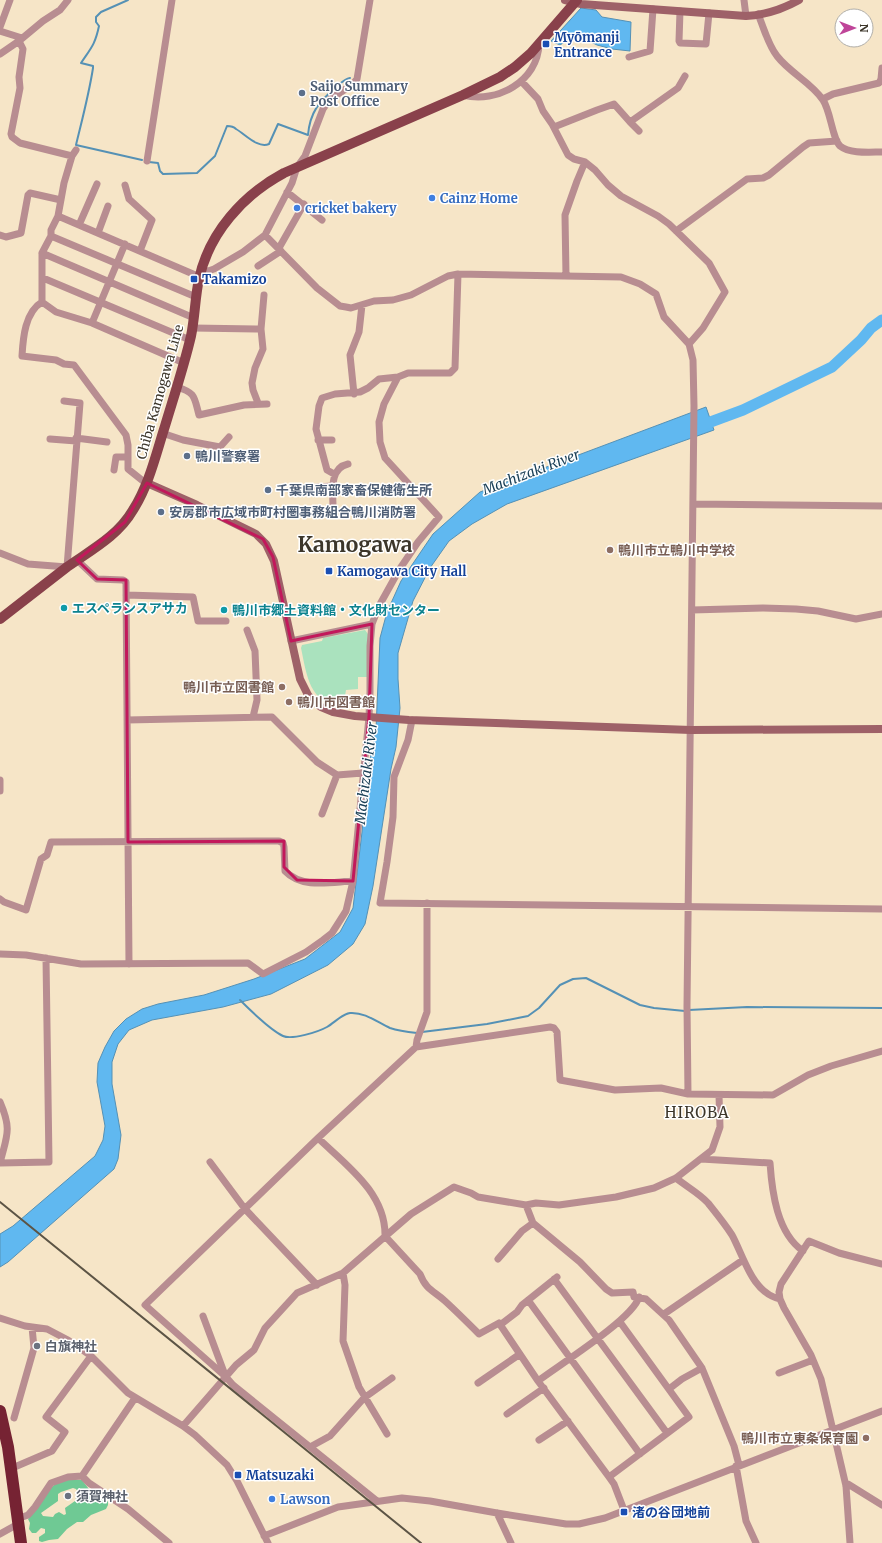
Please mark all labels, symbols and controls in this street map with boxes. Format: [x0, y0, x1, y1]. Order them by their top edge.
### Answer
north arrow [834, 8, 874, 48]
text: N [857, 24, 871, 33]
place label: Myōmanji Entrance [554, 29, 620, 61]
marker: Myōmanji Entrance [541, 39, 551, 49]
place label: Saijo Summary Post Office [310, 78, 408, 110]
marker: Saijo Summary Post Office [297, 88, 307, 98]
place label: Cainz Home [440, 190, 518, 207]
marker: Cainz Home [427, 193, 437, 203]
place label: cricket bakery [305, 200, 397, 217]
marker: cricket bakery [292, 203, 302, 213]
place label: Takamizo [202, 271, 267, 288]
marker: Takamizo [189, 274, 199, 284]
street label: Chiba Kamogawa Line [133, 323, 187, 461]
water label: Machizaki River [479, 445, 583, 499]
place label: 鴨川警察署 [195, 448, 260, 465]
marker: 鴨川警察署 [182, 451, 192, 461]
place label: 千葉県南部家畜保健衛生所 [276, 482, 432, 499]
marker: 千葉県南部家畜保健衛生所 [263, 485, 273, 495]
place label: 安房郡市広域市町村圏事務組合鴨川消防署 [169, 504, 416, 521]
marker: 安房郡市広域市町村圏事務組合鴨川消防署 [156, 507, 166, 517]
district label: Kamogawa [297, 531, 413, 558]
place label: 鴨川市立鴨川中学校 [618, 542, 735, 559]
marker: 鴨川市立鴨川中学校 [605, 545, 615, 555]
place label: Kamogawa City Hall [337, 563, 467, 580]
marker: Kamogawa City Hall [324, 566, 334, 576]
place label: エスペランスアサカ [72, 600, 188, 617]
place label: 鴨川市郷土資料館・文化財センター [232, 602, 440, 619]
marker: エスペランスアサカ [59, 603, 69, 613]
marker: 鴨川市郷土資料館・文化財センター [219, 605, 229, 615]
place label: 鴨川市立図書館 [183, 679, 274, 696]
marker: 鴨川市立図書館 [277, 682, 287, 692]
place label: 鴨川市図書館 [297, 694, 375, 711]
marker: 鴨川市図書館 [284, 697, 294, 707]
water label: Machizaki River [351, 721, 381, 826]
district label: HIROBA [664, 1103, 730, 1122]
place label: 白旗神社 [45, 1338, 97, 1355]
marker: 白旗神社 [32, 1341, 42, 1351]
place label: 鴨川市立東条保育園 [741, 1430, 858, 1447]
marker: 鴨川市立東条保育園 [861, 1433, 871, 1443]
place label: Matsuzaki [246, 1467, 315, 1484]
marker: Matsuzaki [233, 1470, 243, 1480]
place label: 須賀神社 [76, 1488, 128, 1505]
marker: 須賀神社 [63, 1491, 73, 1501]
place label: Lawson [280, 1491, 330, 1508]
marker: Lawson [267, 1494, 277, 1504]
place label: 渚の谷団地前 [632, 1504, 710, 1521]
marker: 渚の谷団地前 [619, 1507, 629, 1517]

